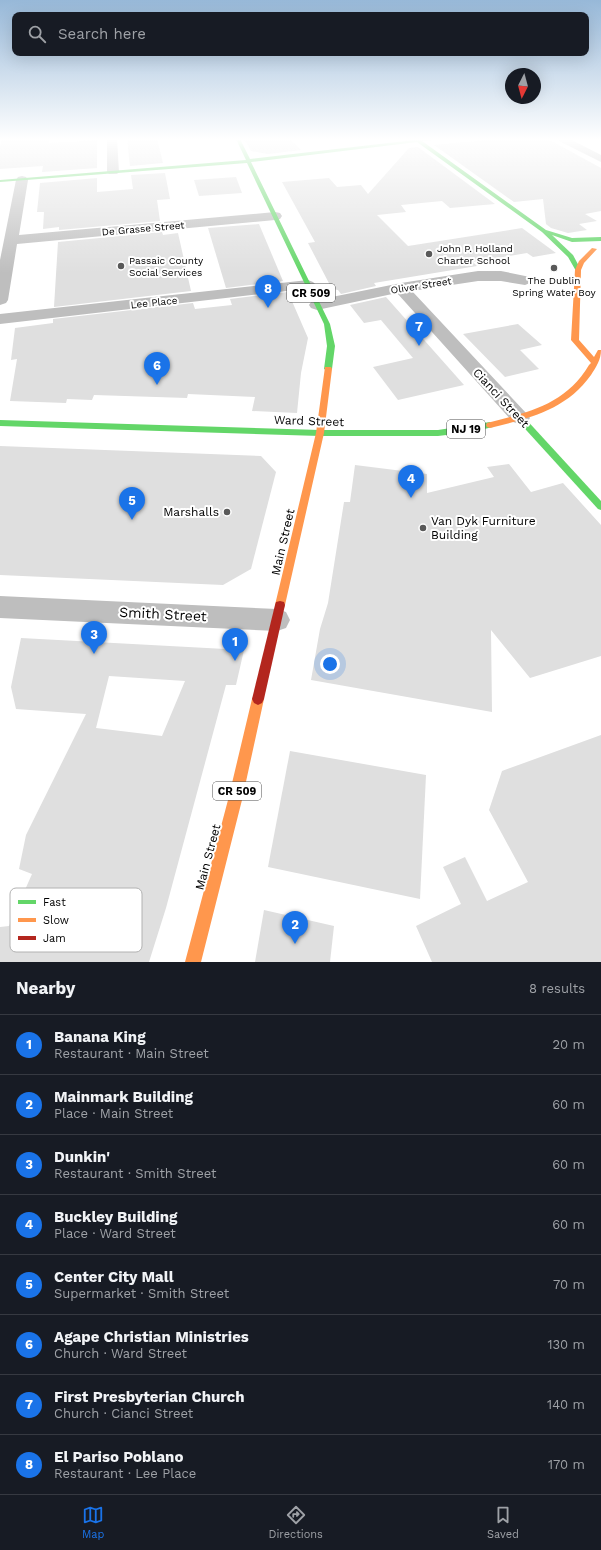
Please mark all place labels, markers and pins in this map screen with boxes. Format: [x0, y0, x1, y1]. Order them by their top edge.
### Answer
place label: John P. Holland Charter School [437, 243, 513, 266]
marker: John P. Holland Charter School [424, 249, 434, 259]
place label: Passaic County Social Services [129, 255, 204, 278]
marker: Passaic County Social Services [116, 261, 126, 271]
marker: The Dublin Spring Water Boy [549, 263, 559, 273]
pin: 8 [255, 275, 281, 308]
place label: The Dublin Spring Water Boy [512, 275, 597, 298]
pin: 7 [406, 313, 432, 346]
pin: 6 [144, 352, 170, 385]
pin: 4 [398, 465, 424, 498]
pin: 5 [119, 487, 145, 520]
place label: Marshalls [163, 505, 219, 519]
marker: Marshalls [222, 507, 232, 517]
place label: Van Dyk Furniture Building [431, 514, 536, 542]
marker: Van Dyk Furniture Building [418, 523, 428, 533]
pin: 3 [81, 621, 107, 654]
pin: 1 [222, 628, 248, 661]
pin: 2 [282, 911, 308, 944]

